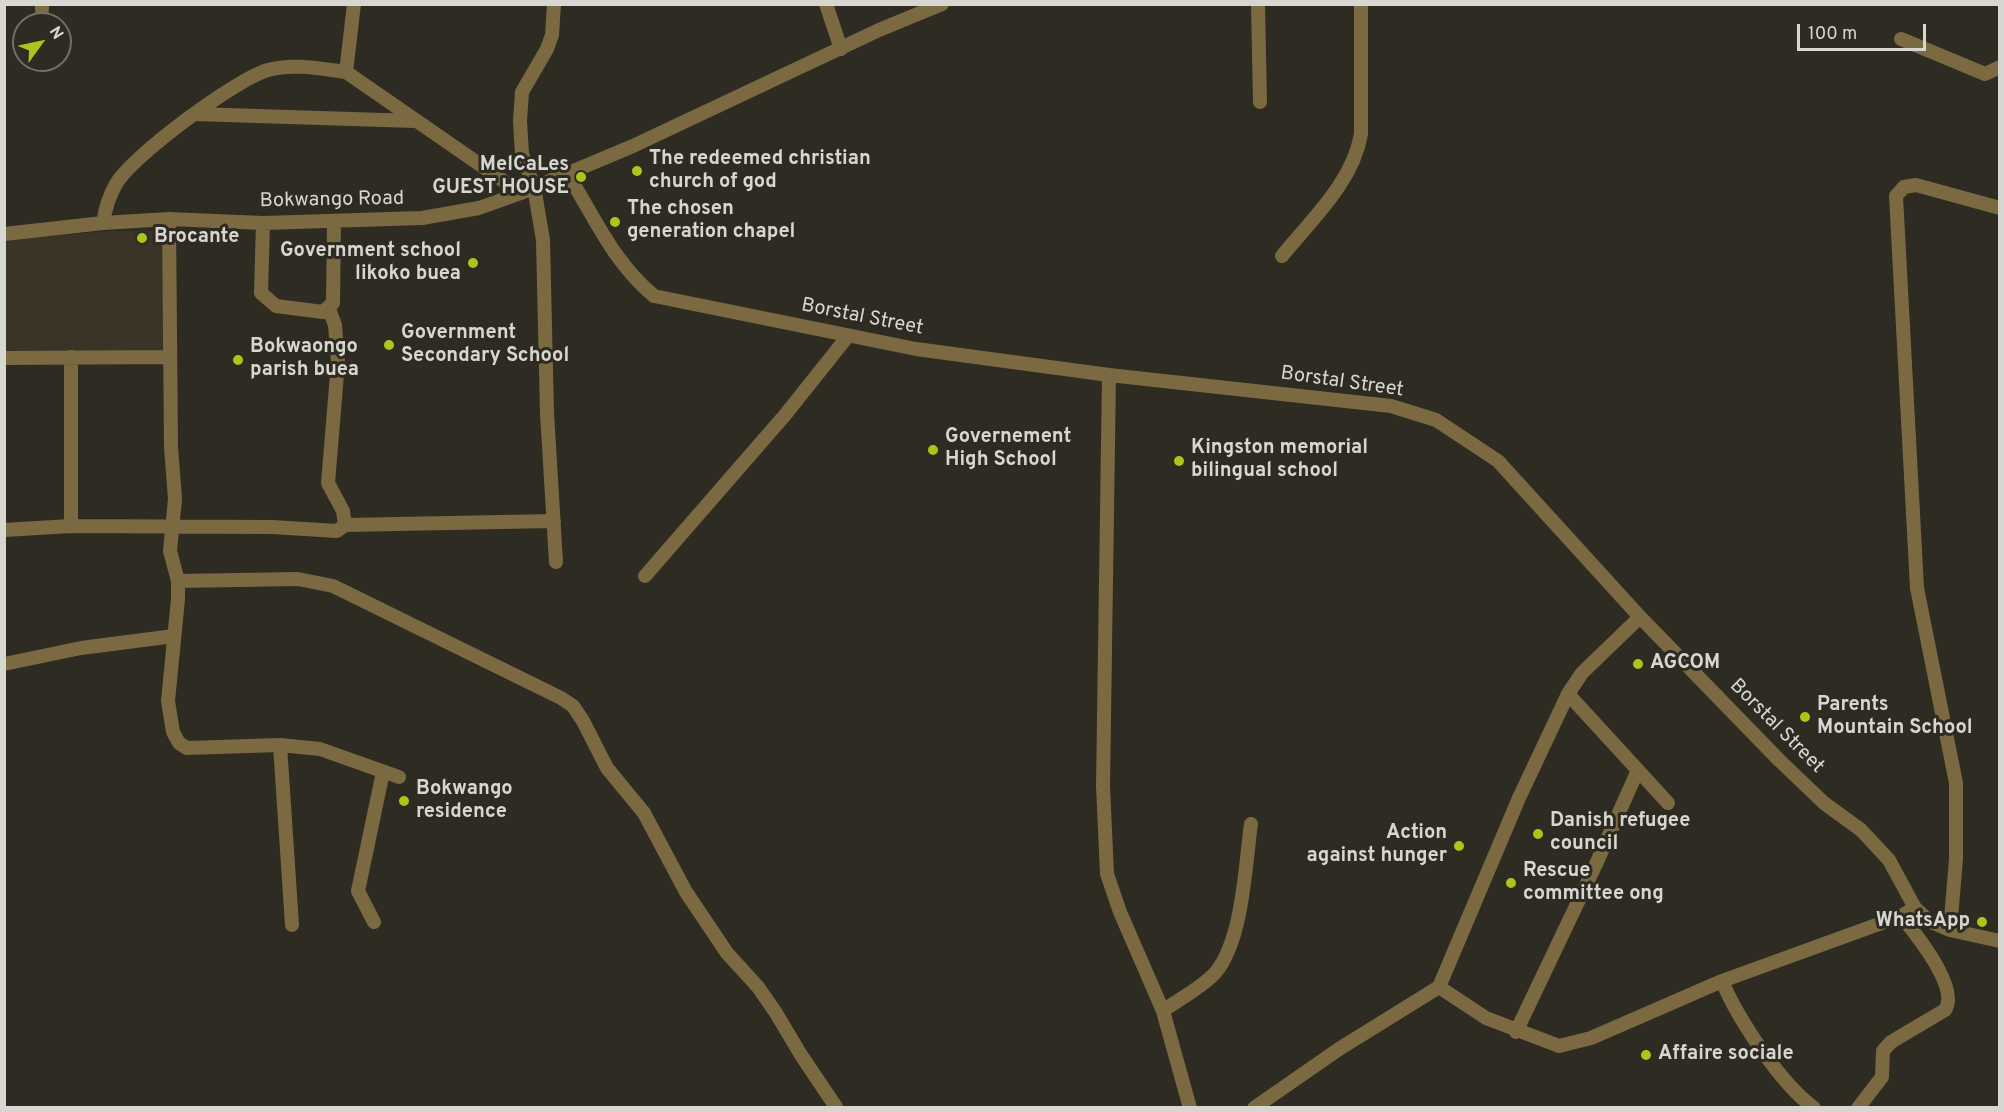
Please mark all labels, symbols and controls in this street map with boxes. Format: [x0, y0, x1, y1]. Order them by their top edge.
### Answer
north arrow [12, 12, 72, 72]
scale bar [1800, 12, 1929, 50]
text: N [44, 23, 67, 44]
text: 100 m [1808, 23, 1857, 46]
place label: The redeemed christian church of god [649, 148, 871, 195]
place label: MelCaLes GUEST HOUSE [432, 154, 569, 201]
marker: The redeemed christian church of god [630, 164, 644, 178]
marker: MelCaLes GUEST HOUSE [574, 170, 588, 184]
street label: Bokwango Road [260, 188, 404, 214]
place label: The chosen generation chapel [627, 198, 795, 245]
marker: The chosen generation chapel [608, 215, 622, 229]
place label: Brocante [154, 226, 239, 250]
marker: Brocante [135, 231, 149, 245]
place label: Government school likoko buea [280, 240, 461, 287]
marker: Government school likoko buea [466, 256, 480, 270]
street label: Borstal Street [799, 294, 925, 342]
place label: Government Secondary School [401, 322, 569, 369]
place label: Bokwaongo parish buea [250, 336, 359, 383]
marker: Government Secondary School [382, 338, 396, 352]
marker: Bokwaongo parish buea [231, 353, 245, 367]
street label: Borstal Street [1279, 362, 1405, 404]
place label: Governement High School [945, 426, 1071, 473]
place label: Kingston memorial bilingual school [1191, 437, 1368, 484]
marker: Governement High School [926, 443, 940, 457]
marker: Kingston memorial bilingual school [1172, 454, 1186, 468]
place label: AGCOM [1650, 652, 1720, 676]
marker: AGCOM [1631, 657, 1645, 671]
street label: Borstal Street [1724, 675, 1828, 779]
place label: Parents Mountain School [1817, 694, 1973, 741]
marker: Parents Mountain School [1798, 710, 1812, 724]
place label: Bokwango residence [416, 778, 513, 825]
marker: Bokwango residence [397, 794, 411, 808]
place label: Danish refugee council [1550, 810, 1690, 857]
place label: Action against hunger [1307, 822, 1447, 869]
marker: Danish refugee council [1531, 827, 1545, 841]
marker: Action against hunger [1452, 839, 1466, 853]
place label: Rescue committee ong [1523, 860, 1664, 907]
marker: Rescue committee ong [1504, 876, 1518, 890]
place label: WhatsApp [1876, 910, 1970, 934]
marker: WhatsApp [1975, 915, 1989, 929]
place label: Affaire sociale [1658, 1043, 1794, 1067]
marker: Affaire sociale [1639, 1048, 1653, 1062]

